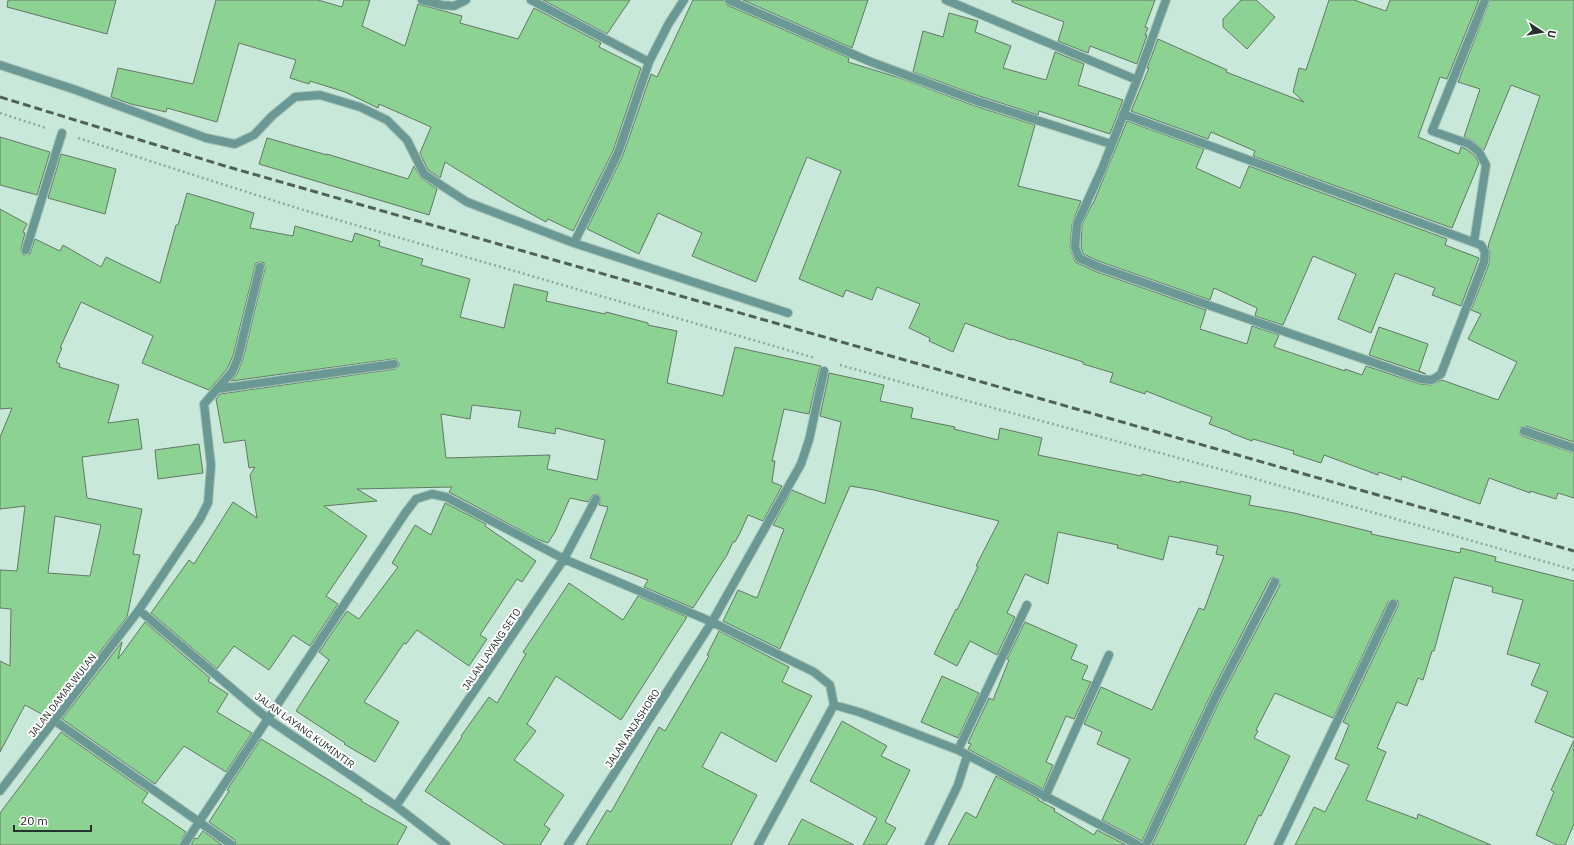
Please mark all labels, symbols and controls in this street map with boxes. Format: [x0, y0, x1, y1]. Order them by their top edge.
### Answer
north arrow [1522, 12, 1562, 52]
text: U [1544, 29, 1559, 39]
street label: JALAN LAYANG SETO [459, 606, 524, 693]
street label: JALAN DAMAR WULAN [26, 651, 99, 740]
street label: JALAN ANJASHORO [602, 687, 663, 770]
street label: JALAN LAYANG KUMINTIR [252, 690, 357, 771]
scale bar [14, 807, 91, 833]
text: 20 m [20, 813, 48, 828]

